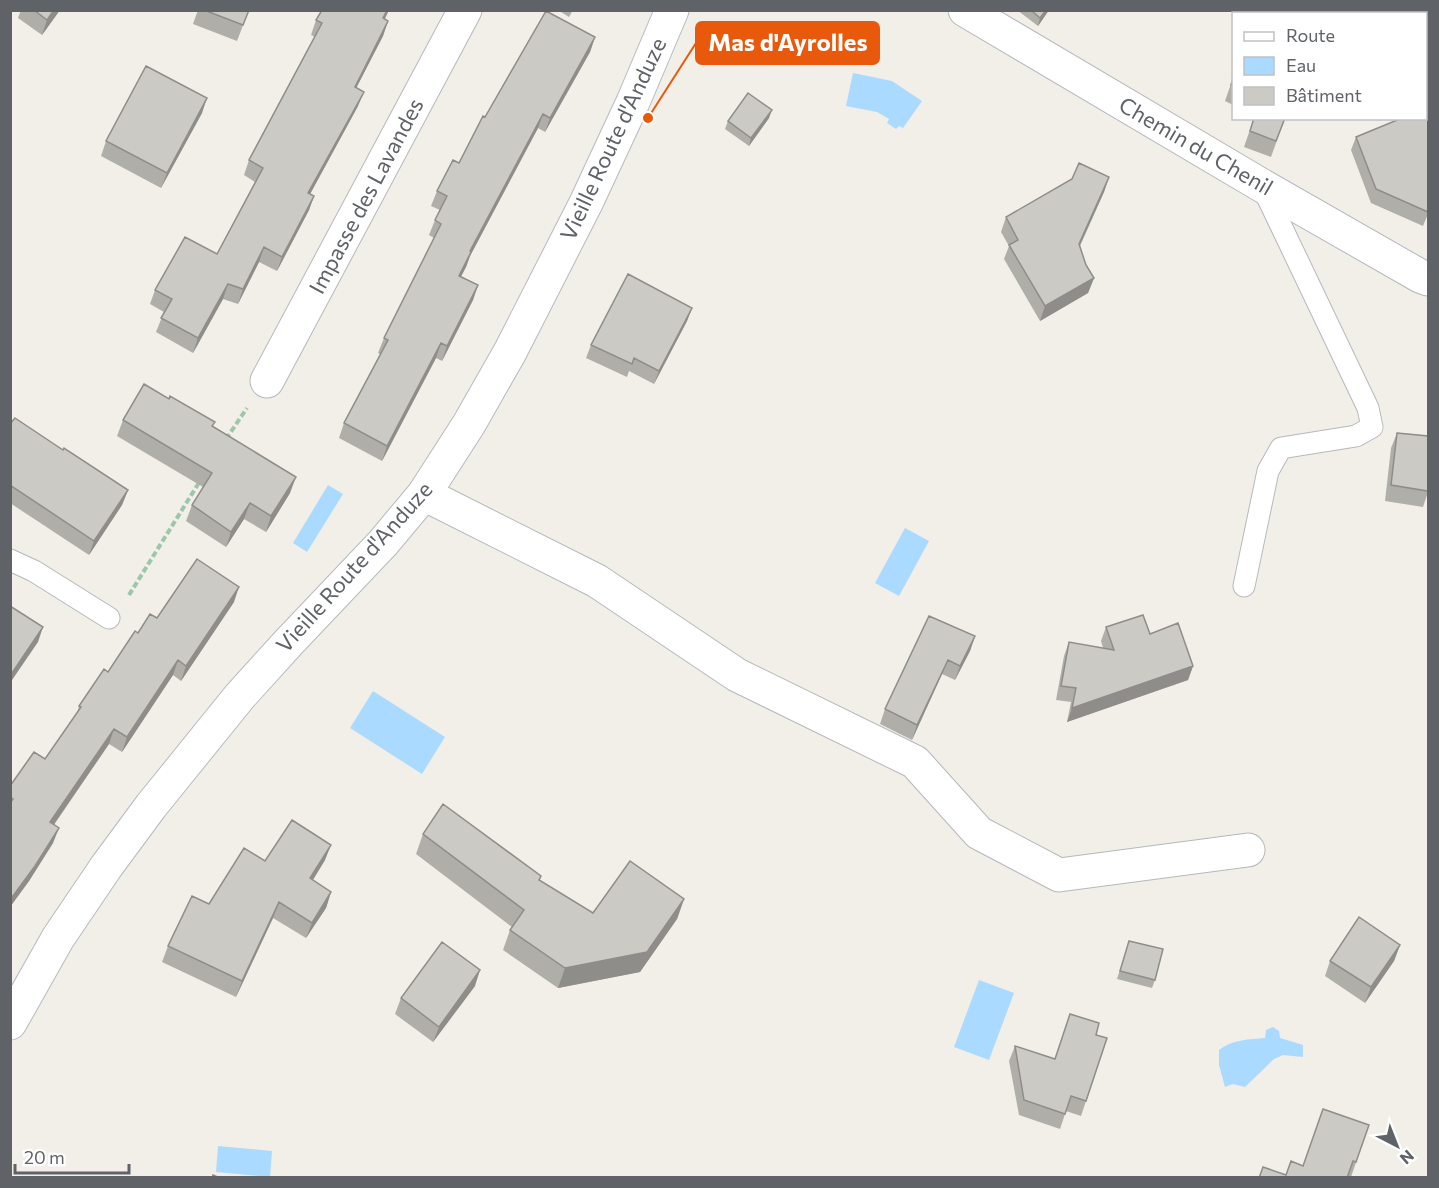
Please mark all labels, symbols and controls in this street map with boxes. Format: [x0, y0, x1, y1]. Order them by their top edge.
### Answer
legend [1232, 12, 1427, 120]
callout: Mas d'Ayrolles [696, 22, 879, 64]
text: Route [1286, 24, 1335, 46]
text: Mas d'Ayrolles [708, 27, 868, 56]
street label: Vieille Route d'Anduze [554, 33, 671, 244]
text: Eau [1286, 54, 1316, 76]
text: Bâtiment [1286, 84, 1362, 106]
street label: Chemin du Chenil [1114, 91, 1278, 201]
street label: Impasse des Lavandes [303, 93, 429, 298]
street label: Vieille Route d'Anduze [270, 476, 437, 658]
north arrow [1367, 1116, 1427, 1176]
scale bar [15, 1137, 129, 1175]
text: 20 m [24, 1146, 65, 1168]
text: N [1397, 1146, 1418, 1169]

